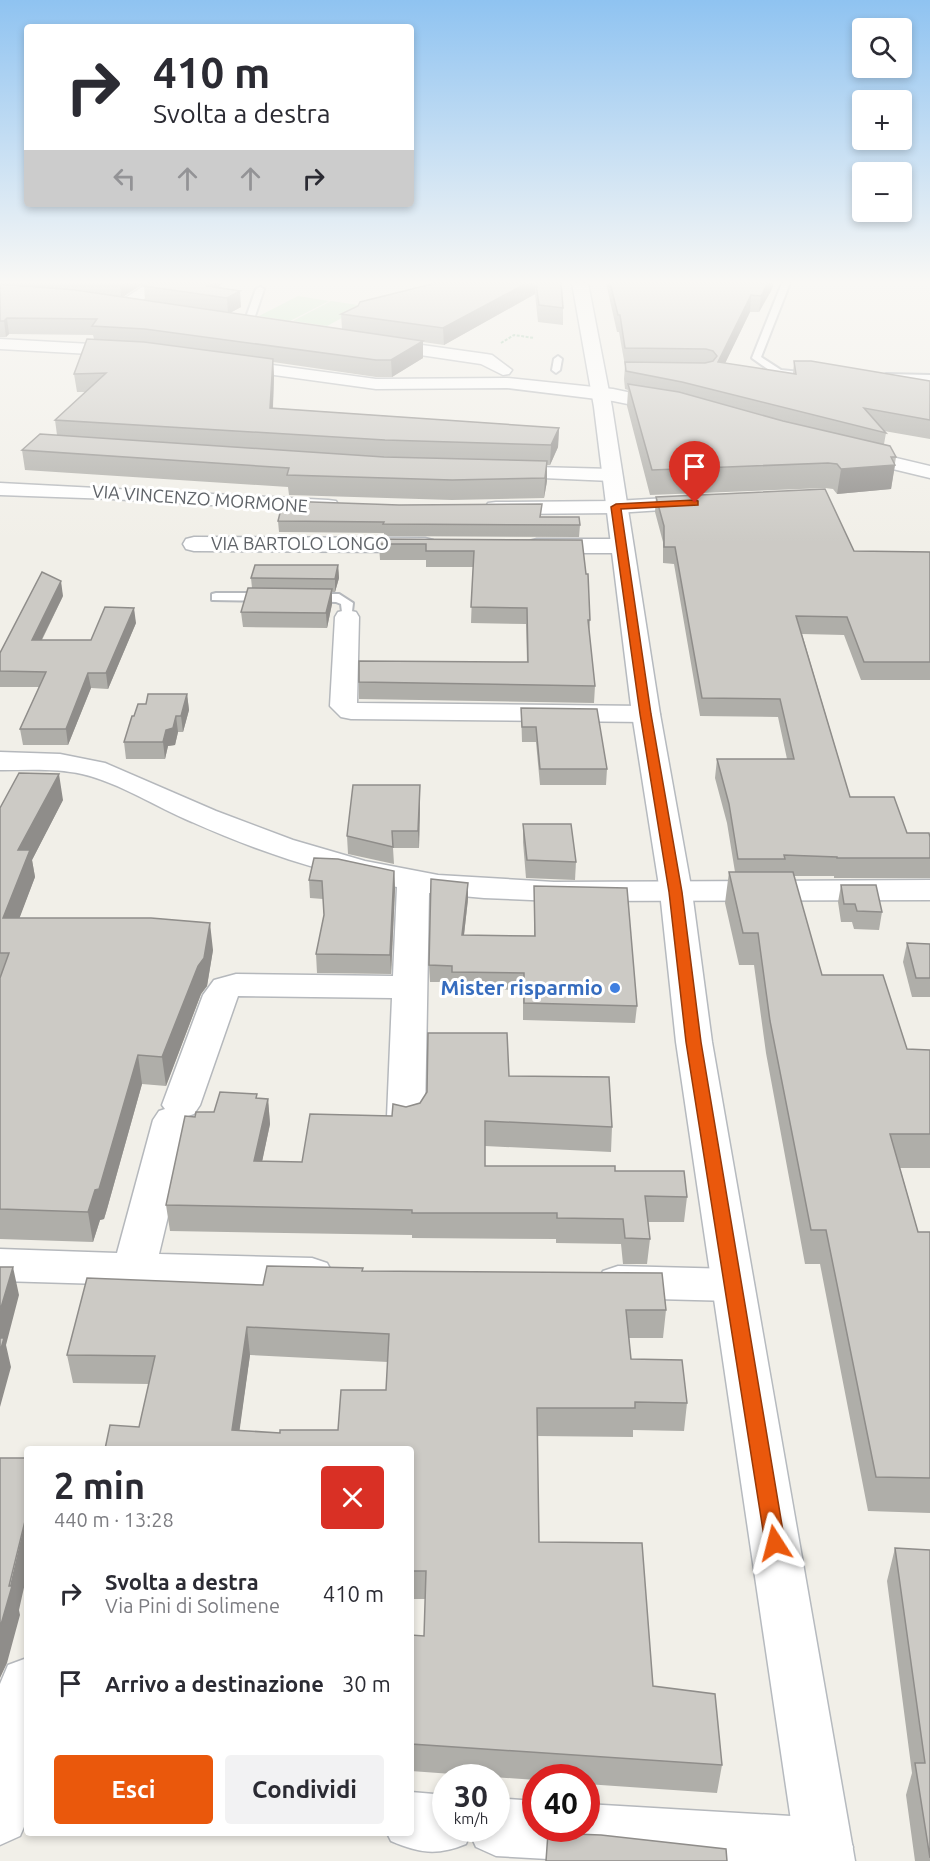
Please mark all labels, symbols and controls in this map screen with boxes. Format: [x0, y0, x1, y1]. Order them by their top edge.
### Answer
map controls [852, 18, 912, 222]
button: search [852, 18, 912, 78]
icon: right [54, 48, 132, 126]
text: 410 m [153, 49, 270, 96]
button: + [852, 90, 912, 150]
text: Svolta a destra [153, 98, 331, 128]
icon: left [108, 162, 141, 195]
icon: ahead [171, 162, 204, 195]
icon: ahead [234, 162, 267, 195]
icon: right [297, 162, 330, 195]
button: − [852, 162, 912, 222]
pin [669, 441, 720, 503]
icon: arrive [678, 450, 711, 483]
street label: VIA VINCENZO MORMONE [92, 480, 309, 516]
street label: VIA BARTOLO LONGO [211, 533, 389, 553]
place label: Mister risparmio [441, 975, 603, 999]
marker: Mister risparmio [608, 981, 622, 995]
text: 2 min [54, 1465, 145, 1506]
button: close [321, 1466, 384, 1529]
text: 440 m · 13:28 [54, 1508, 174, 1531]
position arrow [743, 1511, 807, 1575]
text: Svolta a destra [105, 1569, 259, 1594]
icon: right [54, 1577, 87, 1610]
text: 410 m [323, 1581, 384, 1606]
text: Via Pini di Solimene [105, 1594, 280, 1617]
icon: arrive [54, 1667, 87, 1700]
text: Arrivo a destinazione [105, 1671, 324, 1696]
text: 30 m [342, 1671, 391, 1696]
button: Esci [54, 1755, 213, 1824]
button: Condividi [225, 1755, 384, 1824]
speed limit sign: 40 [522, 1764, 600, 1842]
text: 30 [454, 1779, 488, 1813]
text: km/h [454, 1810, 488, 1827]

